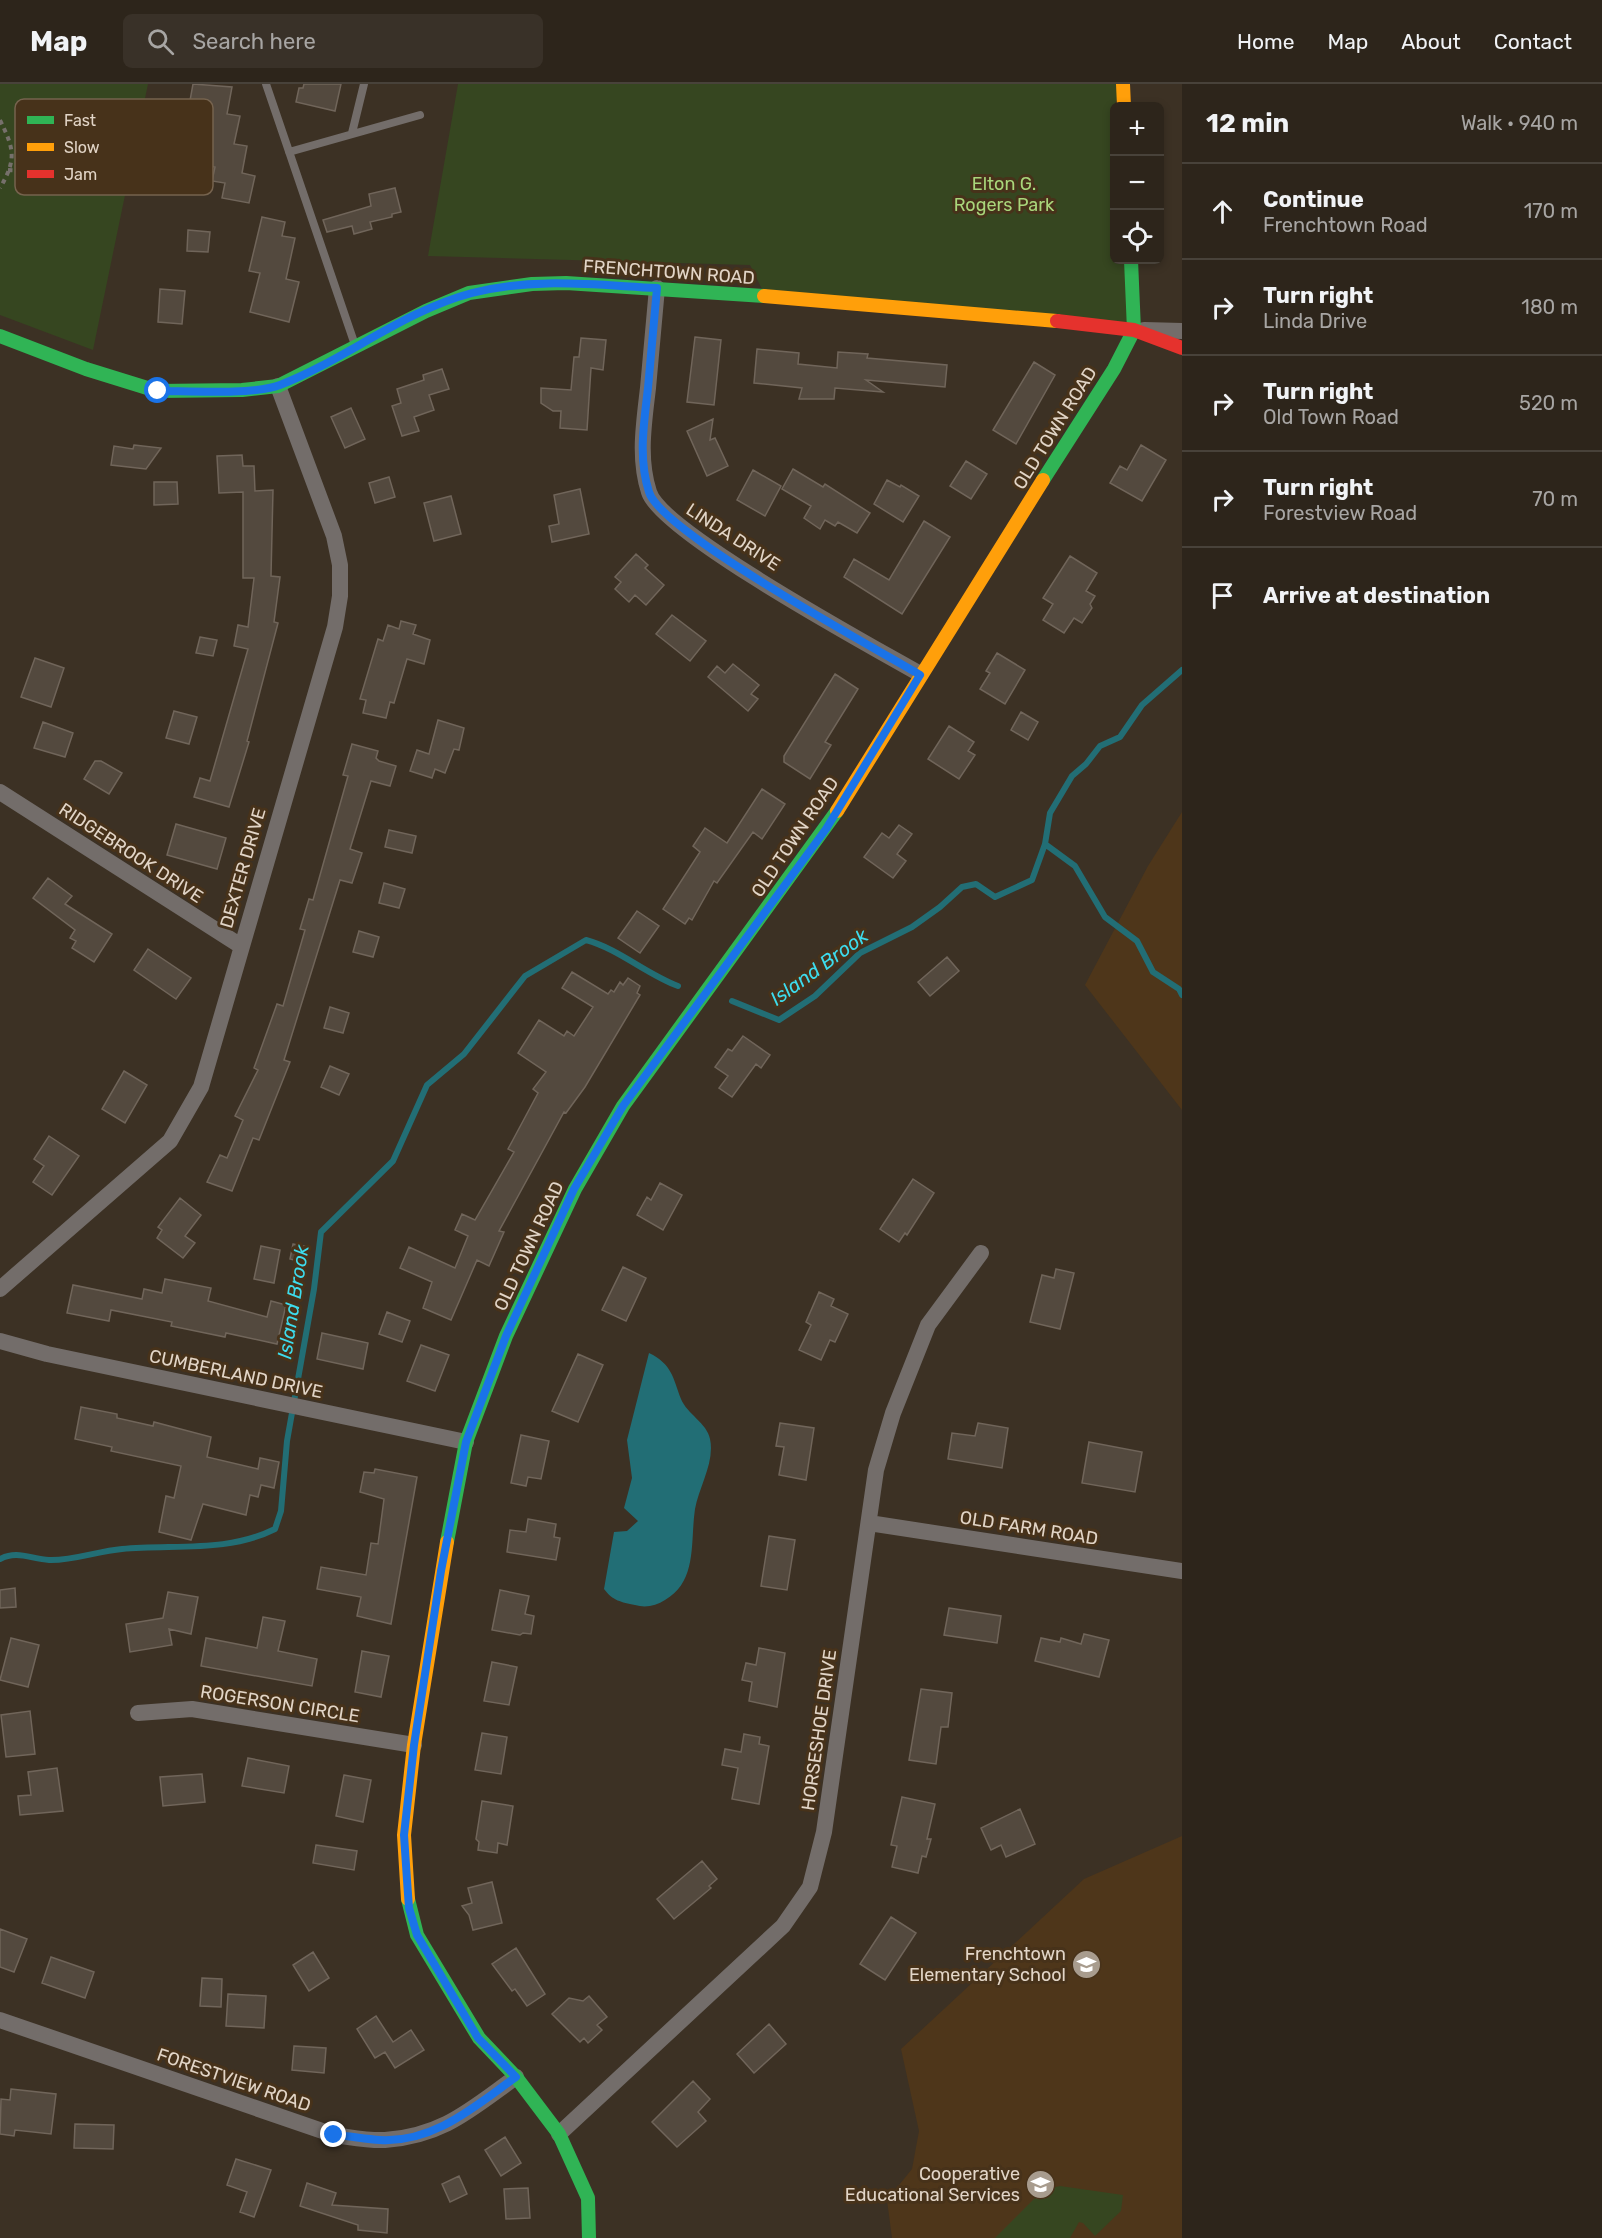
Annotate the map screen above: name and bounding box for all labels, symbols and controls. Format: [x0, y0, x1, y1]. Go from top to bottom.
search box [123, 14, 543, 68]
text: Map [30, 25, 87, 58]
icon: search [144, 25, 177, 58]
text: Search here [192, 28, 316, 55]
text: Home [1237, 29, 1294, 54]
text: Map [1327, 29, 1368, 54]
text: About [1401, 29, 1461, 54]
text: Contact [1494, 29, 1572, 54]
legend [15, 99, 213, 195]
map controls [1110, 102, 1164, 264]
button: + [1110, 102, 1164, 156]
text: 12 min [1206, 108, 1289, 139]
text: Fast [64, 111, 96, 130]
text: Walk · 940 m [1461, 111, 1578, 135]
text: Slow [64, 138, 100, 157]
button: − [1110, 156, 1164, 210]
text: Jam [64, 165, 97, 184]
park label: Elton G. Rogers Park [954, 173, 1055, 216]
text: Continue [1263, 186, 1364, 213]
icon: ahead [1206, 195, 1239, 228]
text: 170 m [1524, 199, 1578, 223]
button: locate [1110, 210, 1164, 264]
text: Frenchtown Road [1263, 213, 1428, 237]
street label: FRENCHTOWN ROAD [582, 255, 756, 289]
text: Turn right [1263, 282, 1373, 309]
icon: right [1206, 291, 1239, 324]
text: 180 m [1521, 295, 1578, 319]
text: Linda Drive [1263, 309, 1367, 333]
street label: OLD TOWN ROAD [1008, 363, 1102, 493]
route start [144, 377, 170, 403]
text: Turn right [1263, 378, 1373, 405]
icon: right [1206, 387, 1239, 420]
text: 520 m [1519, 391, 1578, 415]
text: Old Town Road [1263, 405, 1399, 429]
text: Turn right [1263, 474, 1373, 501]
icon: right [1206, 483, 1239, 516]
text: 70 m [1532, 487, 1578, 511]
street label: LINDA DRIVE [682, 498, 784, 576]
text: Forestview Road [1263, 501, 1417, 525]
icon: arrive [1206, 579, 1239, 612]
text: Arrive at destination [1263, 582, 1490, 609]
street label: OLD TOWN ROAD [747, 773, 843, 901]
street label: RIDGEBROOK DRIVE [55, 798, 207, 908]
street label: DEXTER DRIVE [215, 805, 271, 931]
water label: Island Brook [765, 923, 873, 1011]
street label: OLD TOWN ROAD [489, 1178, 569, 1314]
water label: Island Brook [272, 1242, 314, 1361]
street label: CUMBERLAND DRIVE [147, 1345, 325, 1403]
street label: OLD FARM ROAD [958, 1506, 1100, 1550]
street label: HORSESHOE DRIVE [797, 1648, 841, 1812]
street label: ROGERSON CIRCLE [199, 1681, 361, 1727]
place label: Frenchtown Elementary School [909, 1943, 1066, 1986]
school or university icon: Frenchtown Elementary School [1071, 1948, 1103, 1980]
street label: FORESTVIEW ROAD [154, 2043, 314, 2117]
route end [320, 2121, 346, 2147]
place label: Cooperative Educational Services [845, 2163, 1020, 2206]
school or university icon: Cooperative Educational Services [1025, 2168, 1057, 2200]

